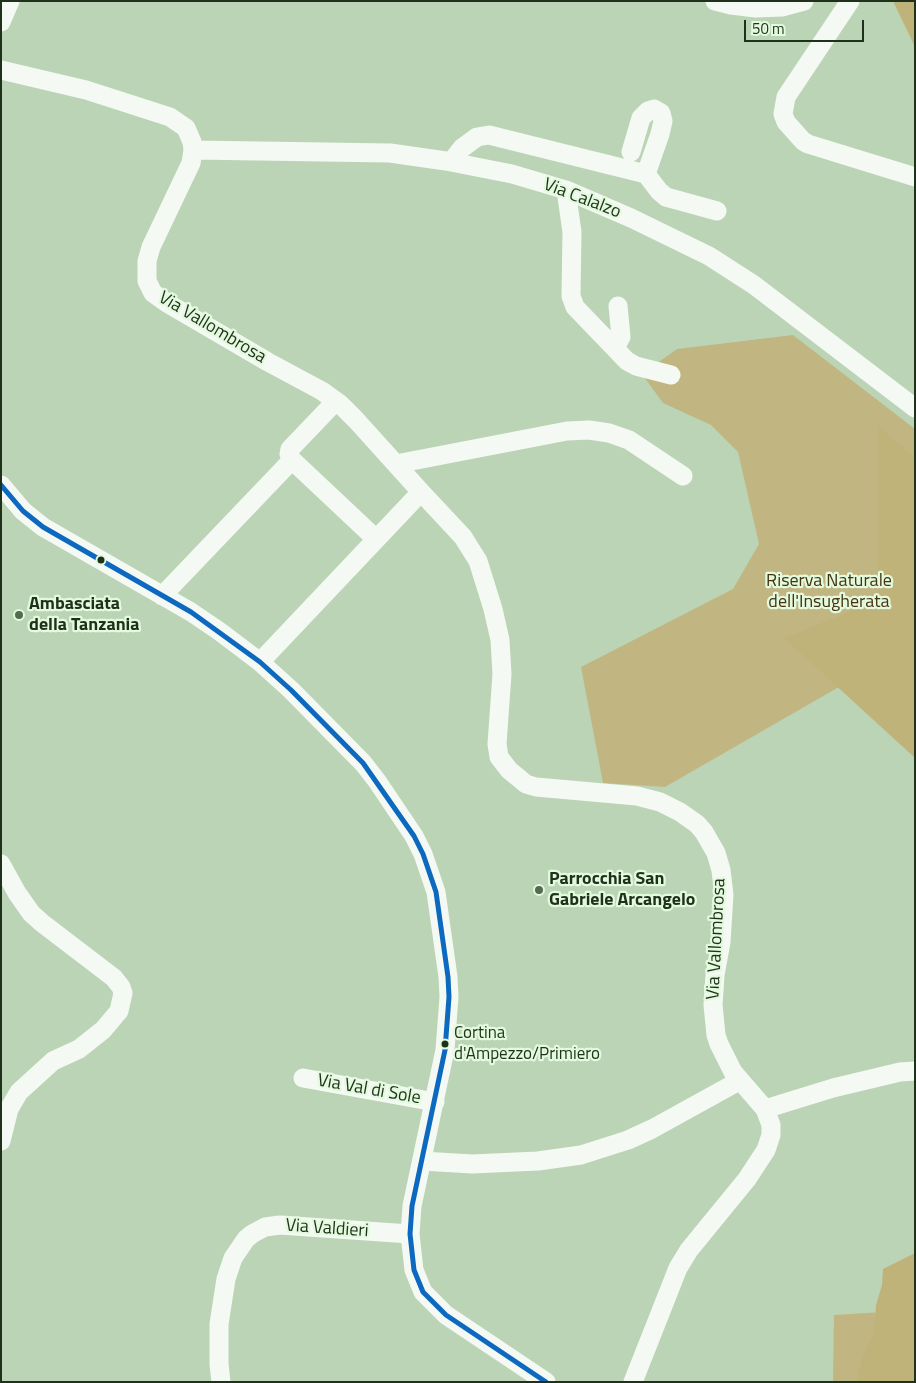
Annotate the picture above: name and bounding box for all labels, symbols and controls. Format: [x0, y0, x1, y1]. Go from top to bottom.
scale bar [746, 10, 866, 42]
text: 50 m [752, 17, 785, 40]
street label: Via Calalzo [540, 174, 624, 224]
street label: Via Vallombrosa [154, 287, 270, 369]
unlabelled marker [96, 555, 106, 565]
park label: Riserva Naturale dell'Insugherata [766, 571, 892, 614]
place label: Ambasciata della Tanzania [29, 594, 139, 636]
marker: Ambasciata della Tanzania [13, 609, 25, 621]
place label: Parrocchia San Gabriele Arcangelo [549, 869, 695, 912]
street label: Via Vallombrosa [703, 878, 731, 1000]
marker: Parrocchia San Gabriele Arcangelo [533, 884, 545, 896]
place label: Cortina d'Ampezzo/Primiero [454, 1024, 600, 1064]
marker: Cortina d'Ampezzo/Primiero [440, 1039, 450, 1049]
street label: Via Val di Sole [316, 1070, 422, 1110]
street label: Via Valdieri [285, 1215, 369, 1243]

